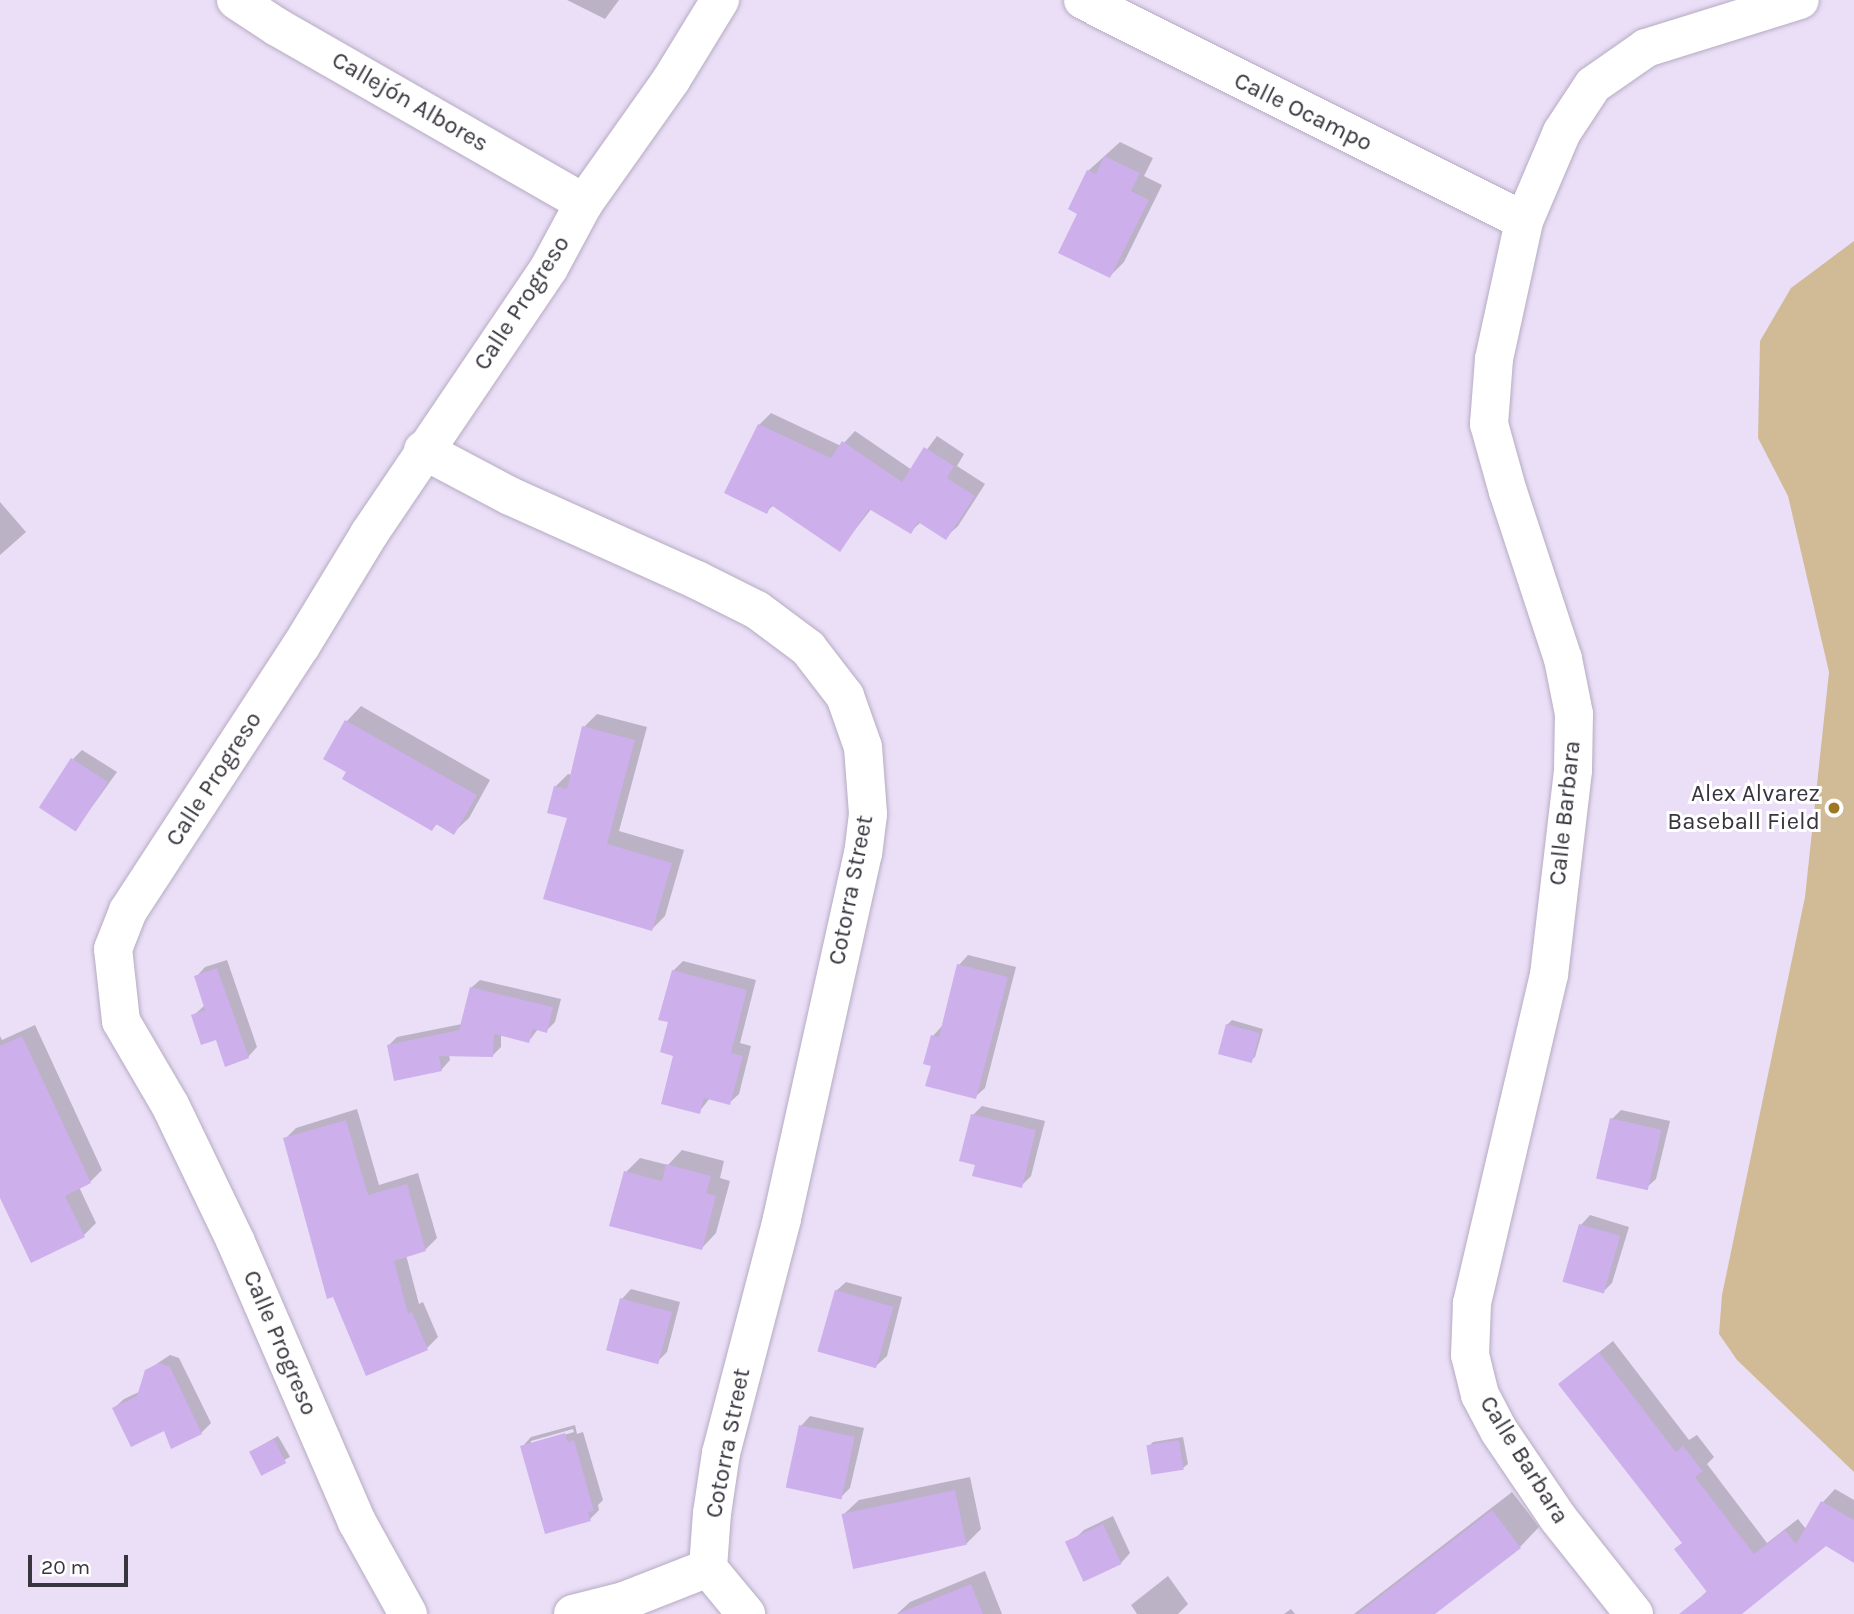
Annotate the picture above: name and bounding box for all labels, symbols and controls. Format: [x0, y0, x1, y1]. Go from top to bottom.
street label: Callejón Albores [327, 46, 493, 158]
street label: Calle Ocampo [1229, 66, 1377, 158]
street label: Calle Progreso [468, 230, 576, 376]
street label: Calle Progreso [160, 706, 268, 852]
street label: Calle Barbara [1543, 739, 1587, 887]
place label: Alex Alvarez Baseball Field [1667, 780, 1820, 836]
marker: Alex Alvarez Baseball Field [1826, 800, 1842, 816]
street label: Cotorra Street [822, 813, 880, 967]
street label: Calle Progreso [237, 1266, 323, 1420]
street label: Cotorra Street [699, 1366, 757, 1520]
street label: Calle Barbara [1473, 1391, 1575, 1529]
scale bar [32, 1540, 131, 1584]
text: 20 m [41, 1555, 90, 1579]

